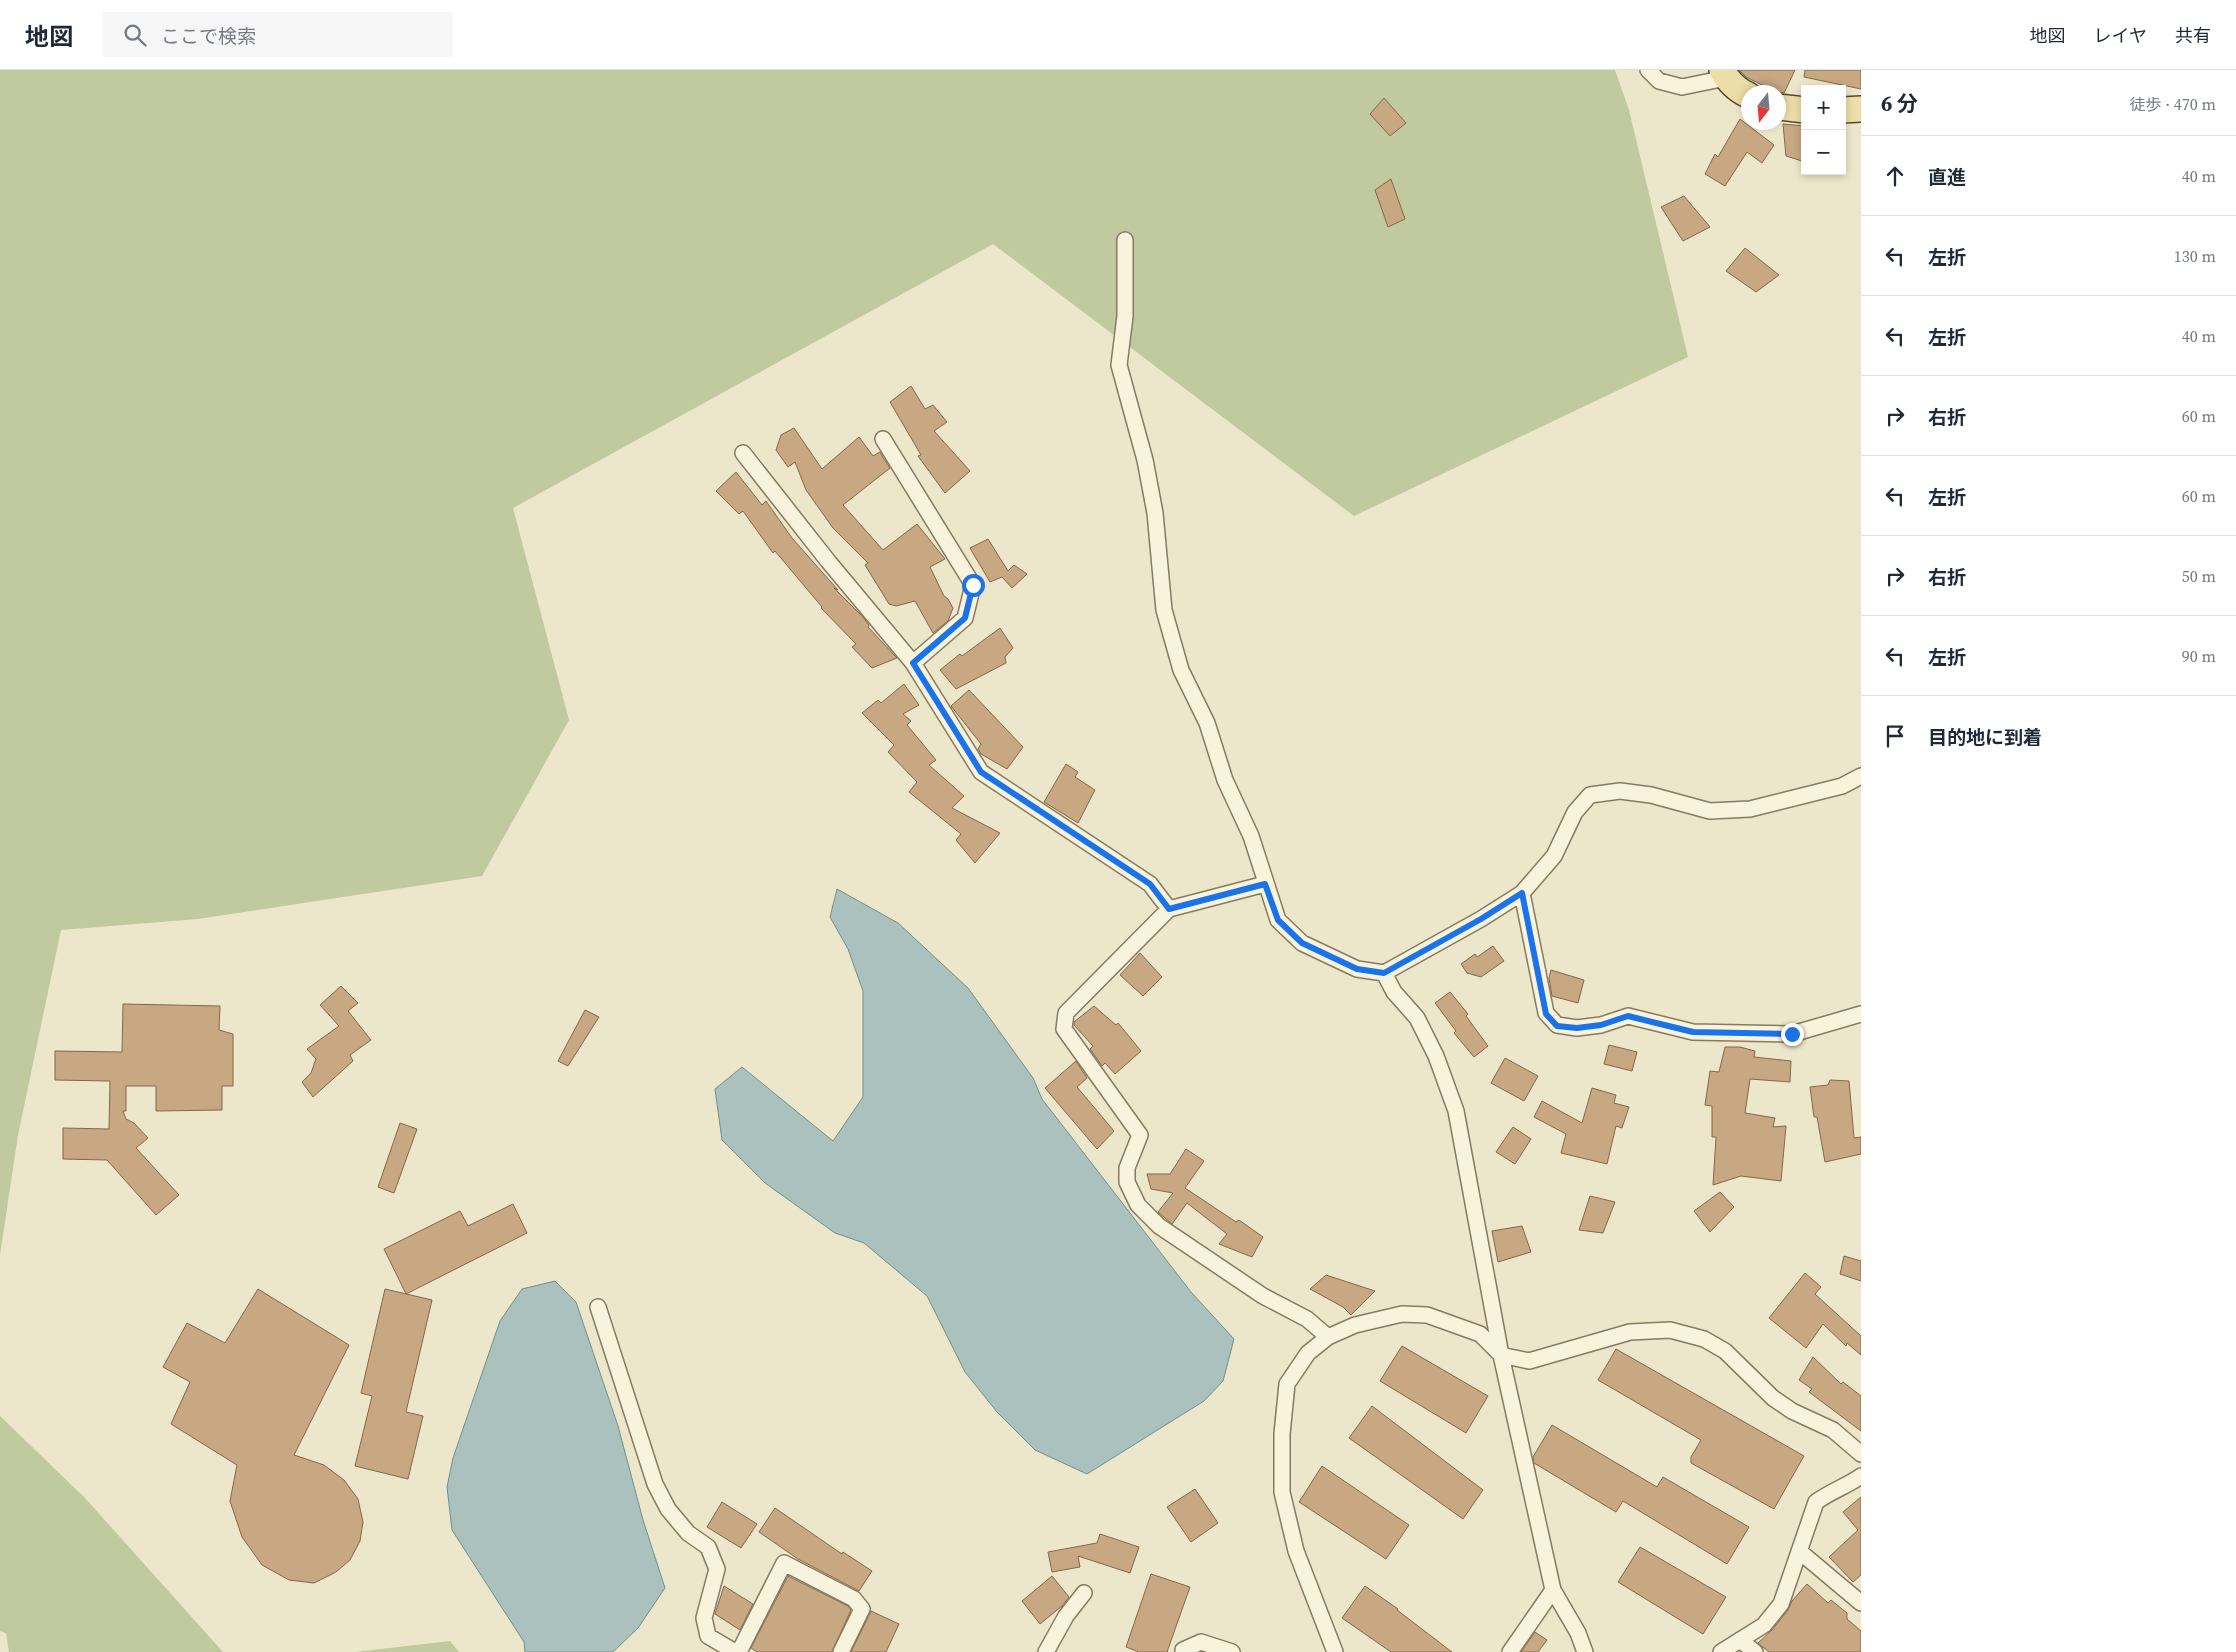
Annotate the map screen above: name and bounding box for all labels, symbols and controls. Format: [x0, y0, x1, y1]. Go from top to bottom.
search box [103, 12, 453, 57]
text: 地図 [25, 20, 73, 53]
icon: search [121, 21, 149, 49]
text: ここで検索 [161, 23, 256, 49]
text: 地図 [2030, 23, 2066, 48]
text: レイヤ [2094, 23, 2147, 48]
text: 共有 [2175, 23, 2211, 48]
north arrow [1741, 85, 1786, 130]
map controls [1801, 85, 1846, 175]
button: + [1801, 85, 1846, 130]
text: 6 分 [1881, 89, 1918, 118]
text: 徒歩 · 470 m [2130, 93, 2216, 115]
button: − [1801, 130, 1846, 175]
icon: ahead [1881, 162, 1909, 190]
text: 直進 [1928, 164, 1966, 190]
text: 40 m [2182, 165, 2216, 187]
icon: left [1881, 242, 1909, 270]
text: 左折 [1928, 244, 1966, 270]
text: 130 m [2174, 245, 2216, 267]
icon: left [1881, 322, 1909, 350]
text: 左折 [1928, 324, 1966, 350]
text: 40 m [2182, 325, 2216, 347]
icon: right [1881, 402, 1909, 430]
text: 右折 [1928, 404, 1966, 430]
text: 60 m [2182, 405, 2216, 427]
icon: left [1881, 482, 1909, 510]
text: 左折 [1928, 484, 1966, 510]
text: 60 m [2182, 485, 2216, 507]
icon: right [1881, 562, 1909, 590]
text: 右折 [1928, 564, 1966, 590]
text: 50 m [2182, 565, 2216, 587]
route start [962, 574, 985, 597]
icon: left [1881, 642, 1909, 670]
text: 左折 [1928, 644, 1966, 670]
text: 90 m [2182, 645, 2216, 667]
icon: arrive [1881, 722, 1909, 750]
text: 目的地に到着 [1928, 724, 2042, 750]
route end [1781, 1023, 1804, 1046]

